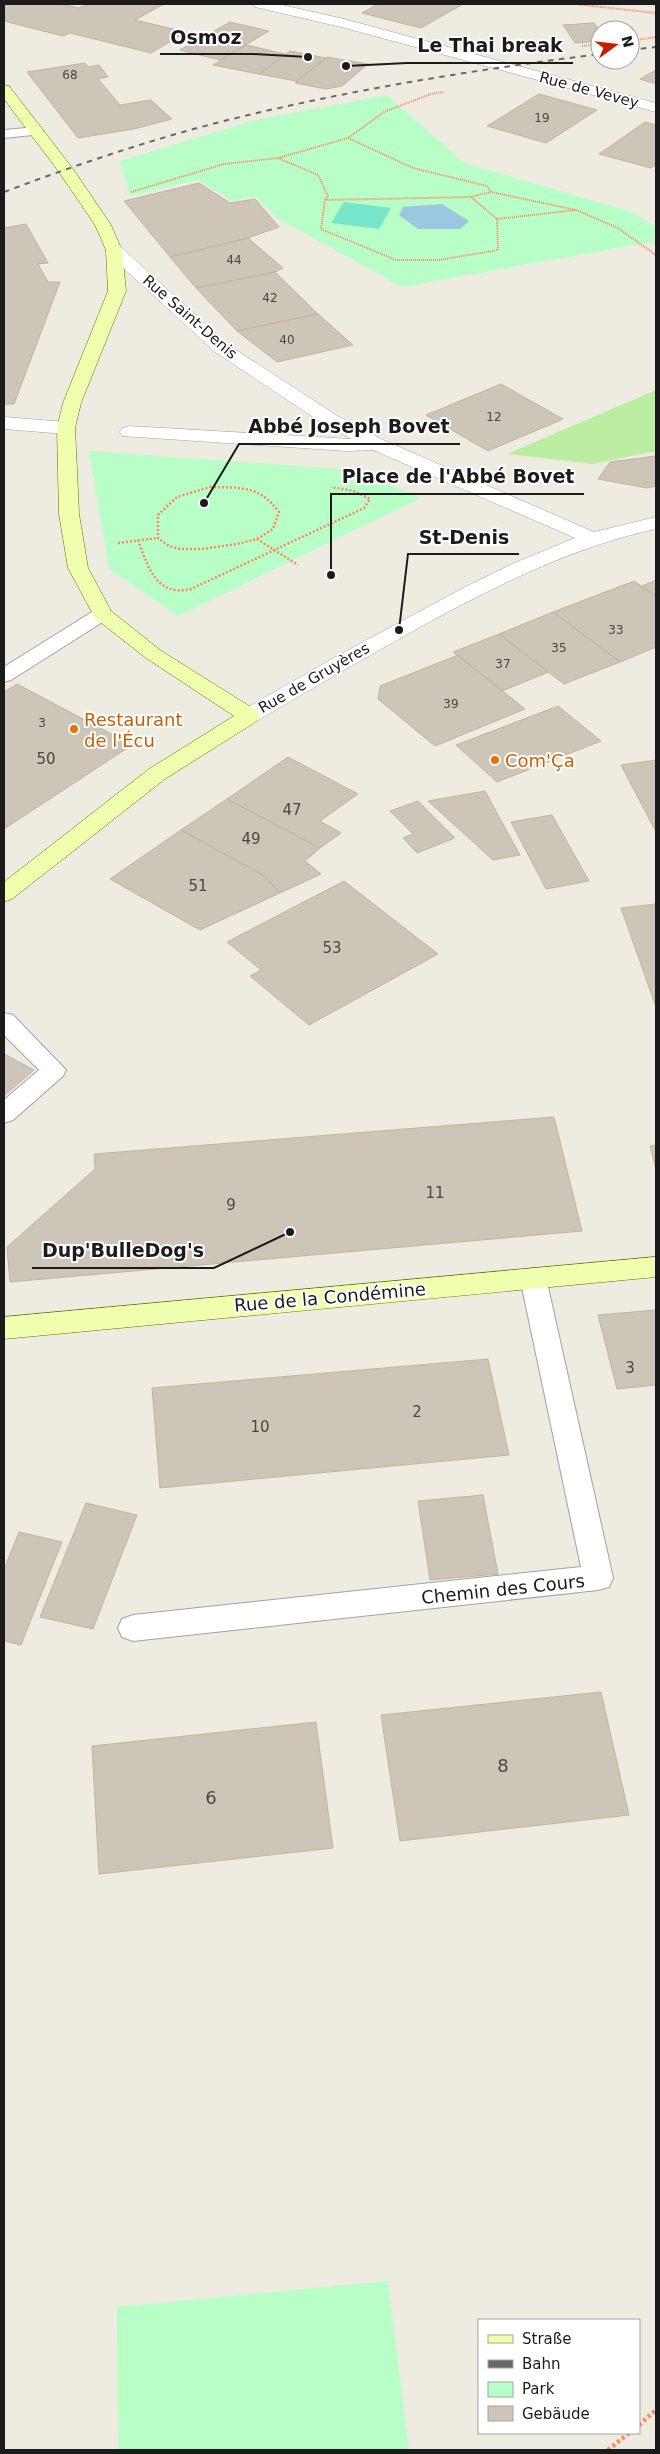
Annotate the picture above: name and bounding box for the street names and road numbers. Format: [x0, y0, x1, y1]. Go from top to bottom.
street label: Rue de Vevey [537, 68, 641, 112]
street label: Rue Saint-Denis [139, 271, 241, 363]
street label: Rue de Gruyères [255, 639, 373, 717]
street label: Rue de la Condémine [233, 1278, 427, 1316]
street label: Chemin des Cours [420, 1570, 586, 1608]

